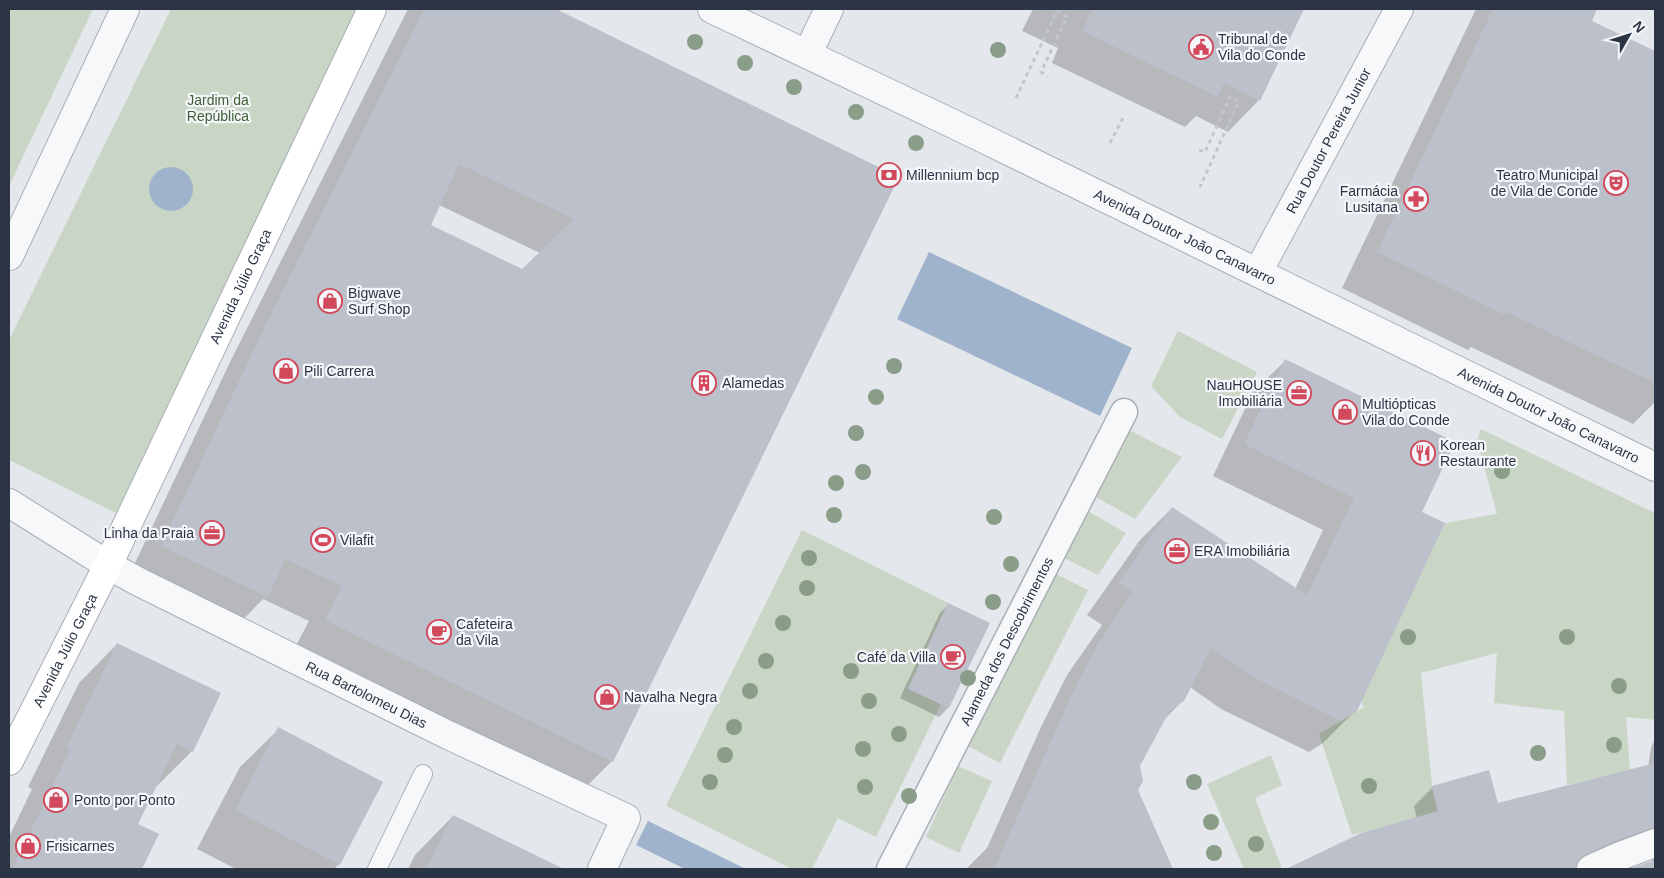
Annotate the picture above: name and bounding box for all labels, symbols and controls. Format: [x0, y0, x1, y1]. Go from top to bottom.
north arrow [1604, 10, 1654, 60]
text: N [1630, 18, 1649, 36]
place label: Tribunal de Vila do Conde [1218, 31, 1306, 63]
public building icon: Tribunal de Vila do Conde [1188, 34, 1214, 60]
street label: Rua Doutor Pereira Junior [1283, 65, 1374, 216]
park label: Jardim da República [187, 92, 249, 124]
bank icon: Millennium bcp [876, 162, 902, 188]
place label: Millennium bcp [906, 167, 1000, 183]
place label: Teatro Municipal de Vila de Conde [1491, 167, 1598, 199]
theatre icon: Teatro Municipal de Vila de Conde [1603, 170, 1629, 196]
place label: Farmácia Lusitana [1340, 183, 1398, 215]
street label: Avenida Doutor João Canavarro [1092, 186, 1278, 288]
pharmacy icon: Farmácia Lusitana [1403, 186, 1429, 212]
street label: Avenida Júlio Graça [206, 226, 274, 346]
place label: Bigwave Surf Shop [348, 285, 410, 317]
shop icon: Bigwave Surf Shop [317, 288, 343, 314]
shop icon: Pili Carrera [273, 358, 299, 384]
place label: Pili Carrera [304, 363, 374, 379]
street label: Avenida Doutor João Canavarro [1455, 364, 1642, 466]
building icon: Alamedas [691, 370, 717, 396]
place label: Alamedas [722, 375, 784, 391]
place label: NauHOUSE Imobiliária [1207, 377, 1282, 409]
office icon: NauHOUSE Imobiliária [1286, 380, 1312, 406]
place label: Multiópticas Vila do Conde [1362, 396, 1450, 428]
shop icon: Multiópticas Vila do Conde [1332, 399, 1358, 425]
place label: Korean Restaurante [1440, 437, 1516, 469]
restaurant icon: Korean Restaurante [1410, 440, 1436, 466]
office icon: Linha da Praia [199, 520, 225, 546]
place label: Linha da Praia [104, 525, 194, 541]
sports icon: Vilafit [310, 527, 336, 553]
place label: Vilafit [340, 532, 374, 548]
office icon: ERA Imobiliária [1164, 538, 1190, 564]
place label: ERA Imobiliária [1194, 543, 1290, 559]
street label: Alameda dos Descobrimentos [957, 554, 1056, 728]
street label: Avenida Júlio Graça [30, 591, 100, 710]
place label: Cafeteira da Vila [456, 616, 513, 648]
cafe icon: Cafeteira da Vila [426, 619, 452, 645]
cafe icon: Café da Villa [940, 644, 966, 670]
place label: Café da Villa [857, 649, 936, 665]
street label: Rua Bartolomeu Dias [303, 658, 430, 731]
shop icon: Navalha Negra [594, 684, 620, 710]
place label: Navalha Negra [624, 689, 718, 705]
shop icon: Ponto por Ponto [43, 787, 69, 813]
place label: Ponto por Ponto [74, 792, 175, 808]
shop icon: Frisicarnes [15, 833, 41, 859]
place label: Frisicarnes [46, 838, 114, 854]

